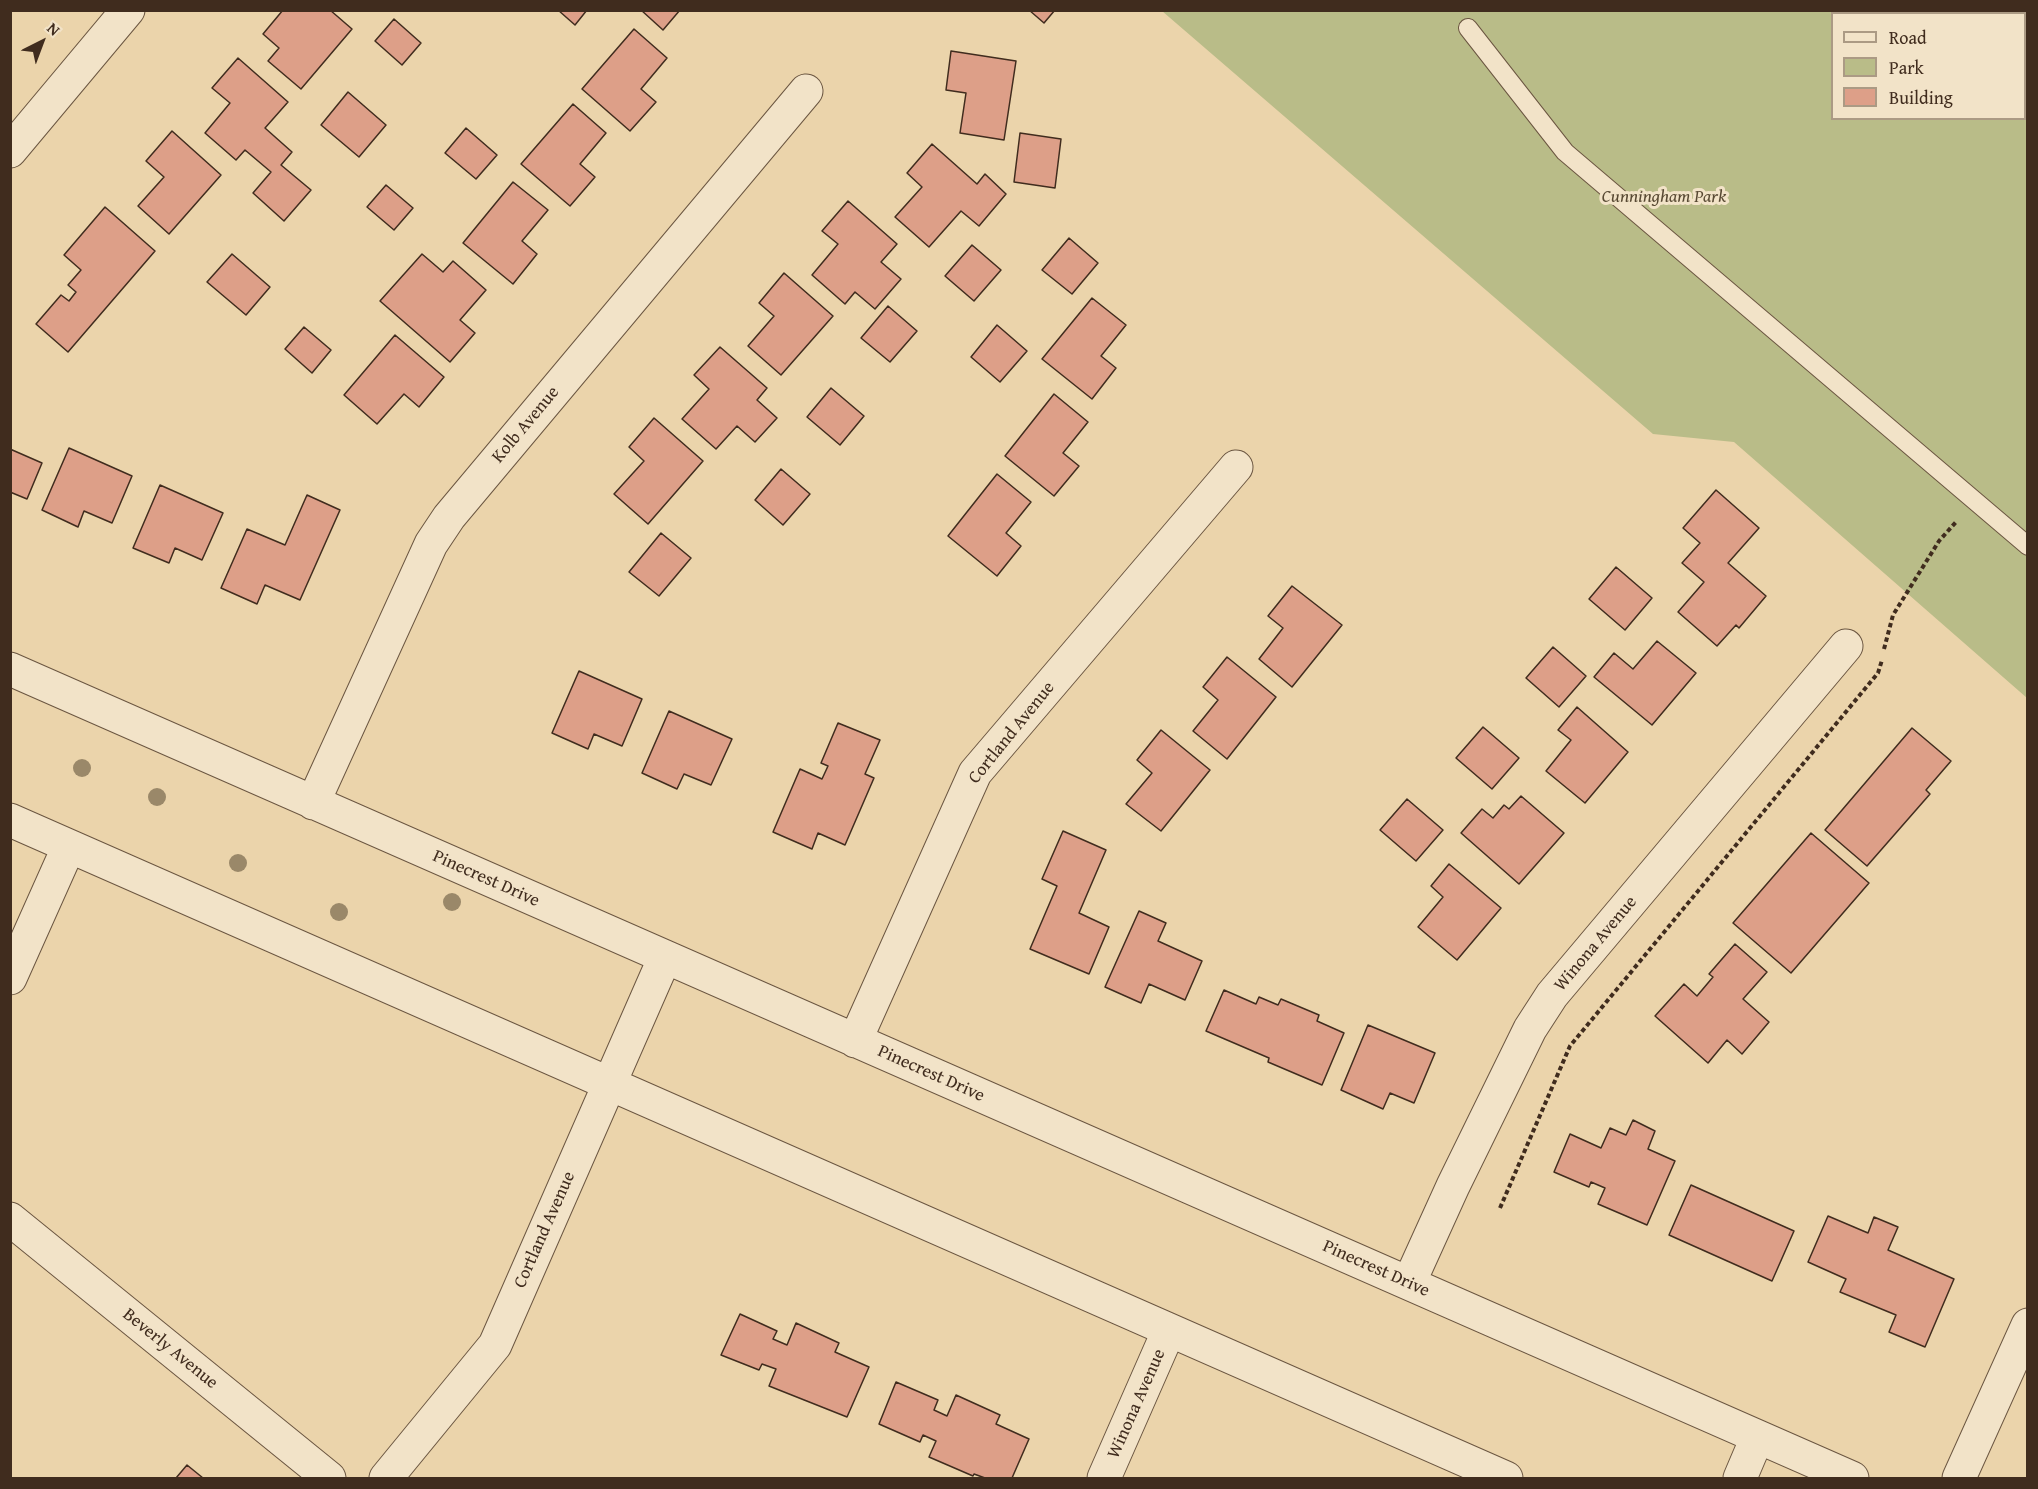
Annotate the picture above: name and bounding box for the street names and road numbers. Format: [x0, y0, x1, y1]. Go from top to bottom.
street label: Kolb Avenue [488, 382, 564, 468]
street label: Cortland Avenue [964, 678, 1060, 788]
street label: Pinecrest Drive [429, 846, 543, 912]
street label: Winona Avenue [1550, 892, 1642, 996]
street label: Pinecrest Drive [874, 1041, 988, 1107]
street label: Cortland Avenue [510, 1168, 580, 1292]
street label: Pinecrest Drive [1319, 1236, 1433, 1302]
street label: Beverly Avenue [118, 1304, 222, 1394]
street label: Winona Avenue [1103, 1346, 1171, 1462]

